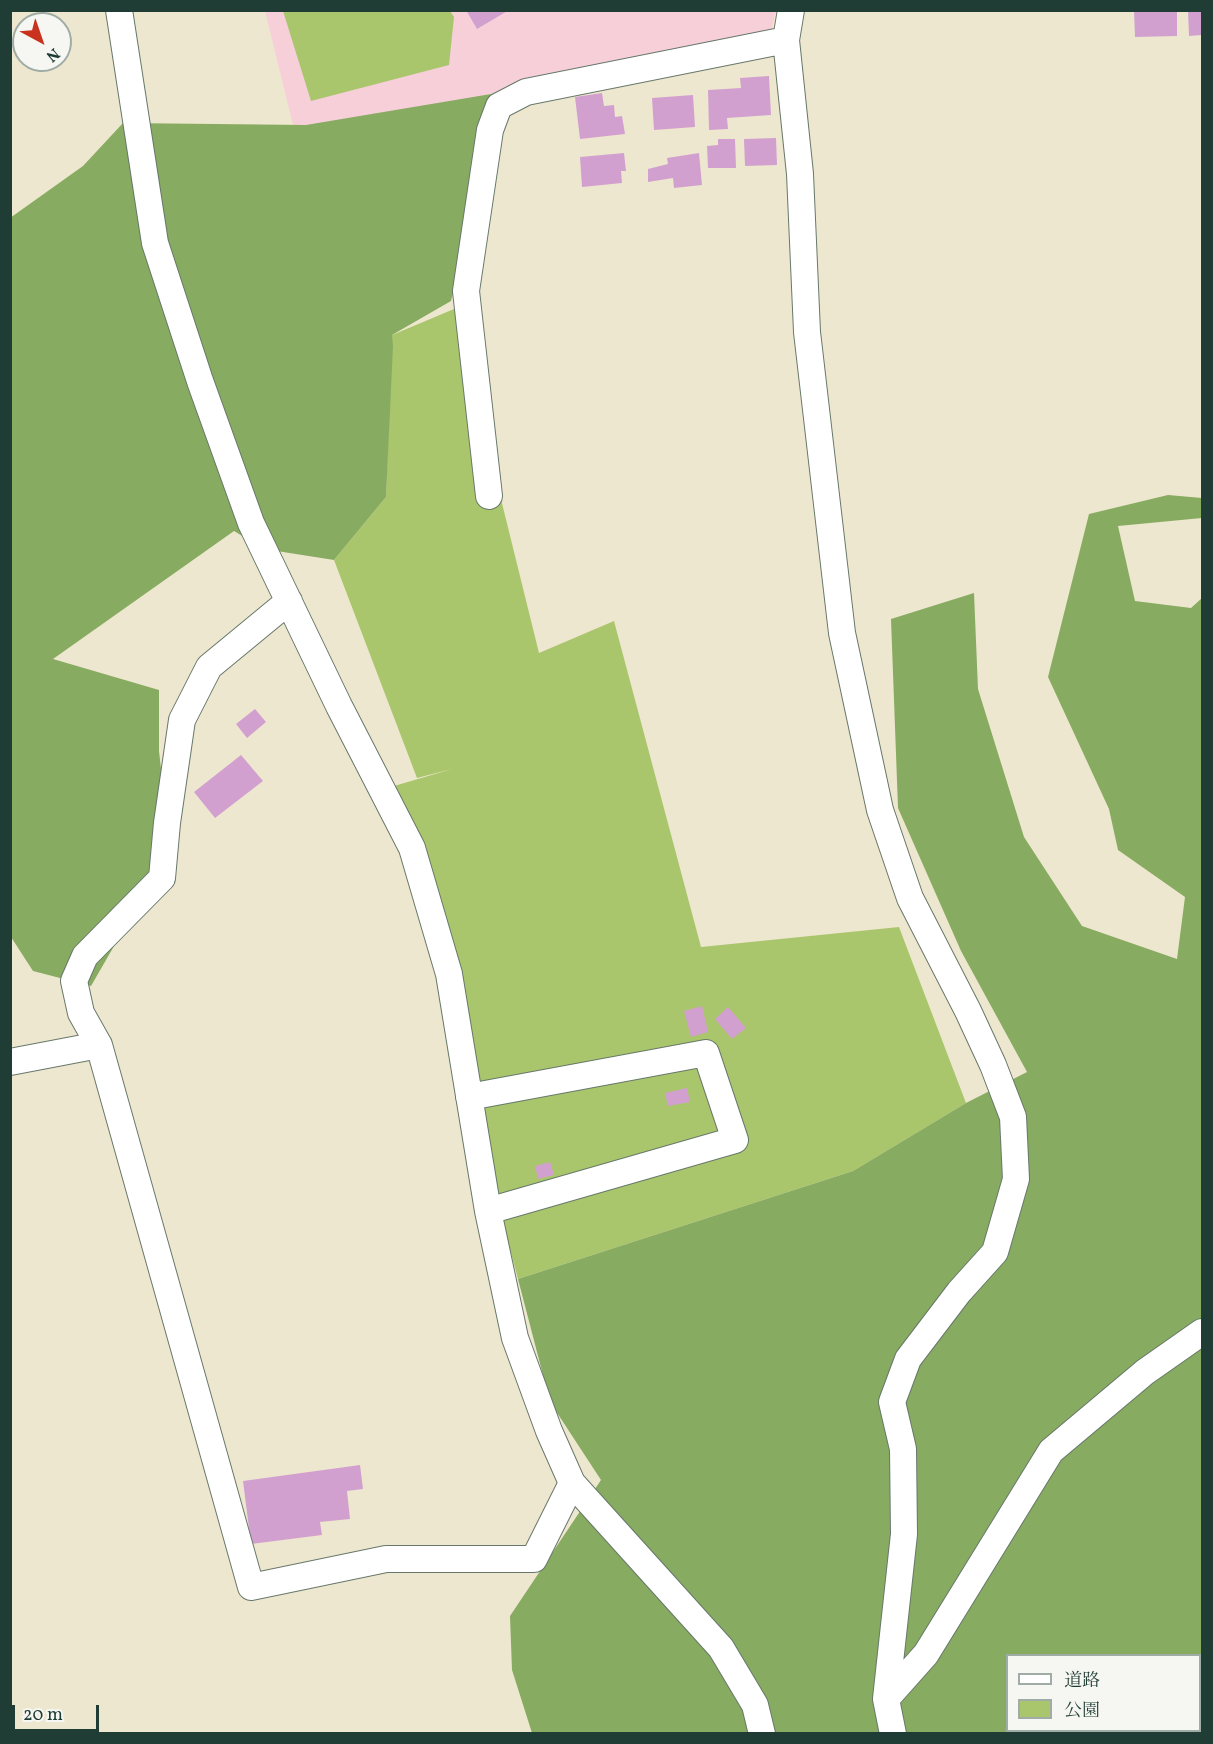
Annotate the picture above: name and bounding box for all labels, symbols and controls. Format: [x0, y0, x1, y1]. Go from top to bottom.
north arrow [12, 12, 72, 72]
text: N [41, 42, 64, 66]
legend [1006, 1654, 1201, 1732]
text: 道路 [1064, 1669, 1100, 1694]
scale bar [15, 1693, 102, 1731]
text: 公園 [1064, 1699, 1100, 1724]
text: 20 m [23, 1703, 63, 1728]

